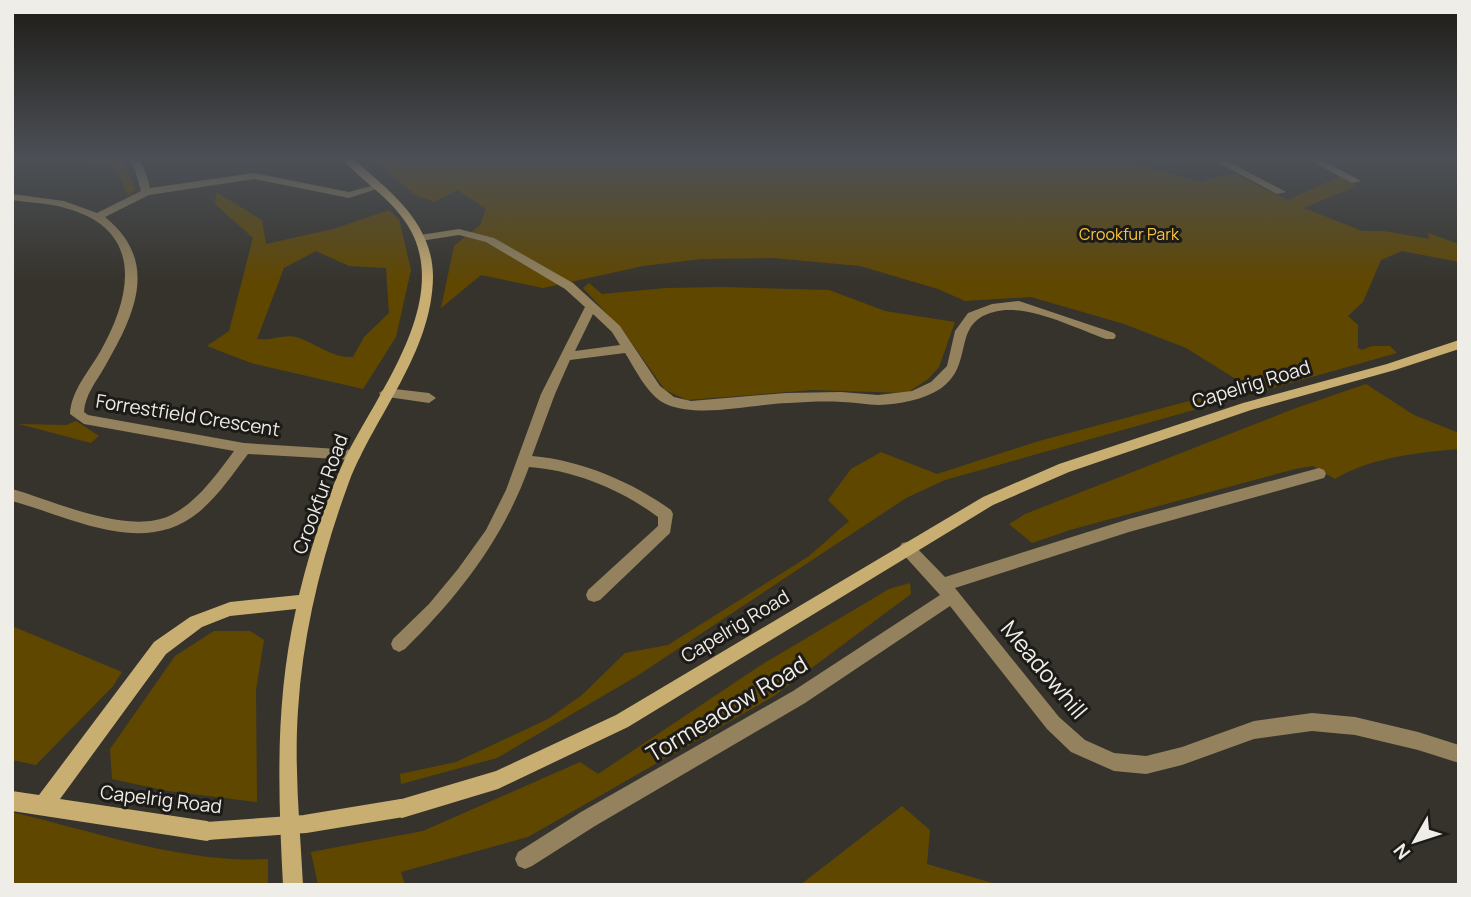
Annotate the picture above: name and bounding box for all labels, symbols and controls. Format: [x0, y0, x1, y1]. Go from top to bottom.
park label: Crookfur Park [1079, 223, 1180, 245]
street label: Capelrig Road [1189, 354, 1313, 414]
street label: Forrestfield Crescent [94, 388, 282, 442]
street label: Crookfur Road [286, 430, 354, 558]
street label: Capelrig Road [676, 583, 794, 669]
street label: Meadowhill [994, 613, 1095, 725]
street label: Tormeadow Road [640, 647, 813, 769]
street label: Capelrig Road [99, 779, 223, 819]
north arrow [1380, 806, 1450, 876]
text: N [1387, 838, 1416, 865]

